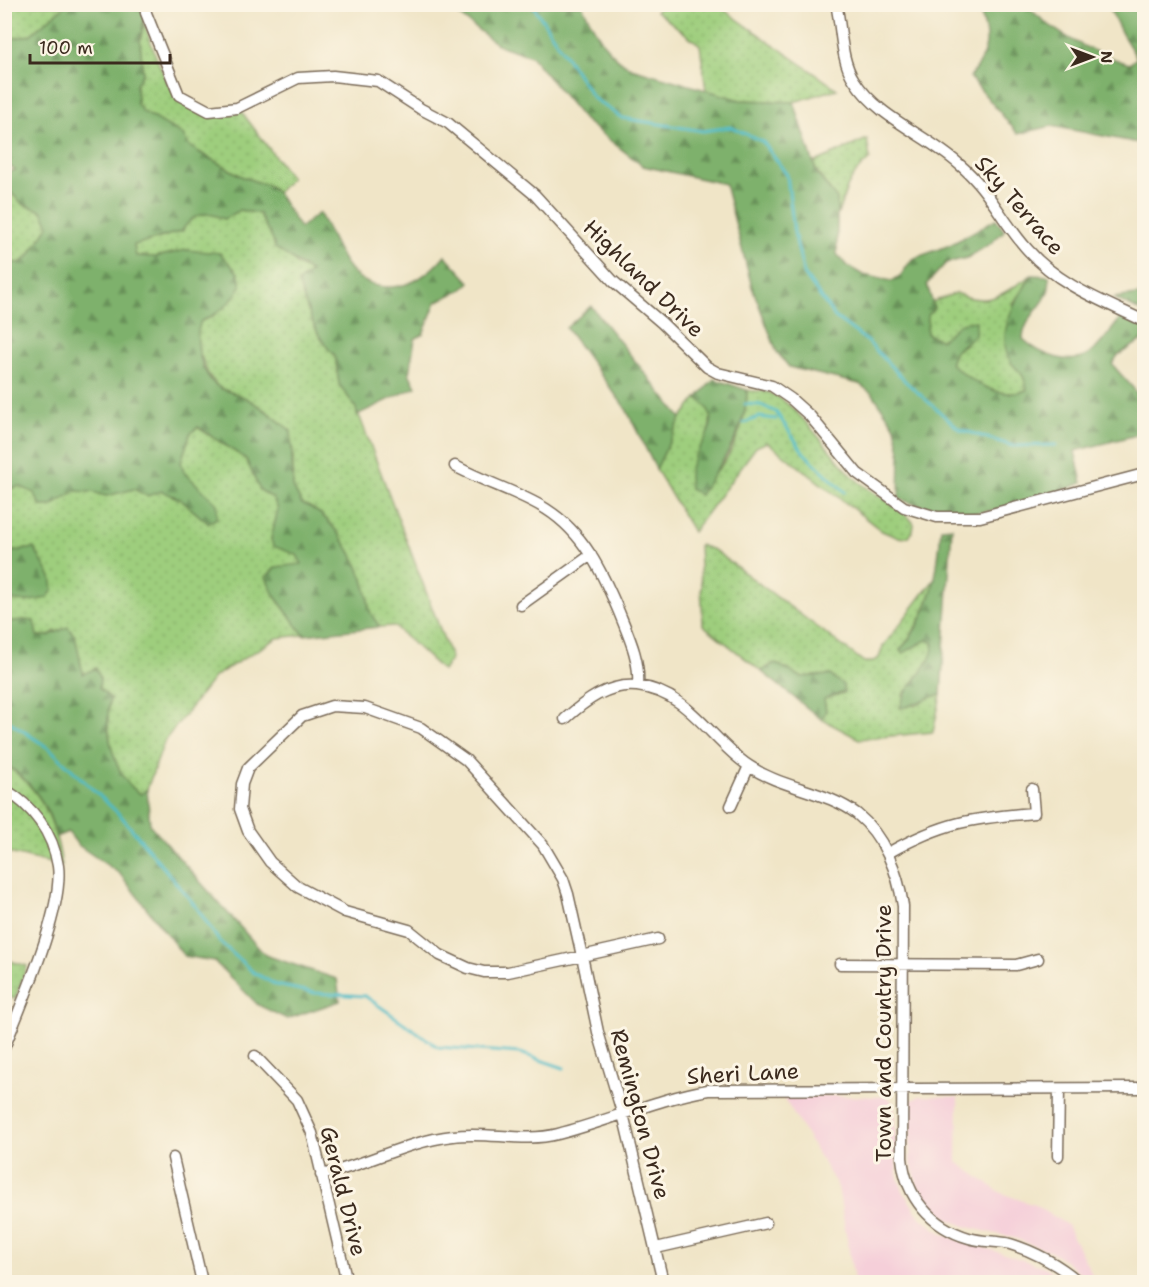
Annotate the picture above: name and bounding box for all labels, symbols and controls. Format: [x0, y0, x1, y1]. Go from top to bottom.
scale bar [30, 27, 170, 65]
north arrow [1062, 27, 1122, 87]
text: 100 m [39, 36, 93, 60]
text: N [1096, 51, 1117, 63]
street label: Sky Terrace [968, 149, 1071, 261]
street label: Highland Drive [577, 213, 710, 344]
street label: Town and Country Drive [869, 904, 898, 1162]
street label: Remington Drive [604, 1026, 677, 1203]
street label: Sheri Lane [686, 1056, 800, 1091]
street label: Gerald Drive [313, 1123, 374, 1259]

